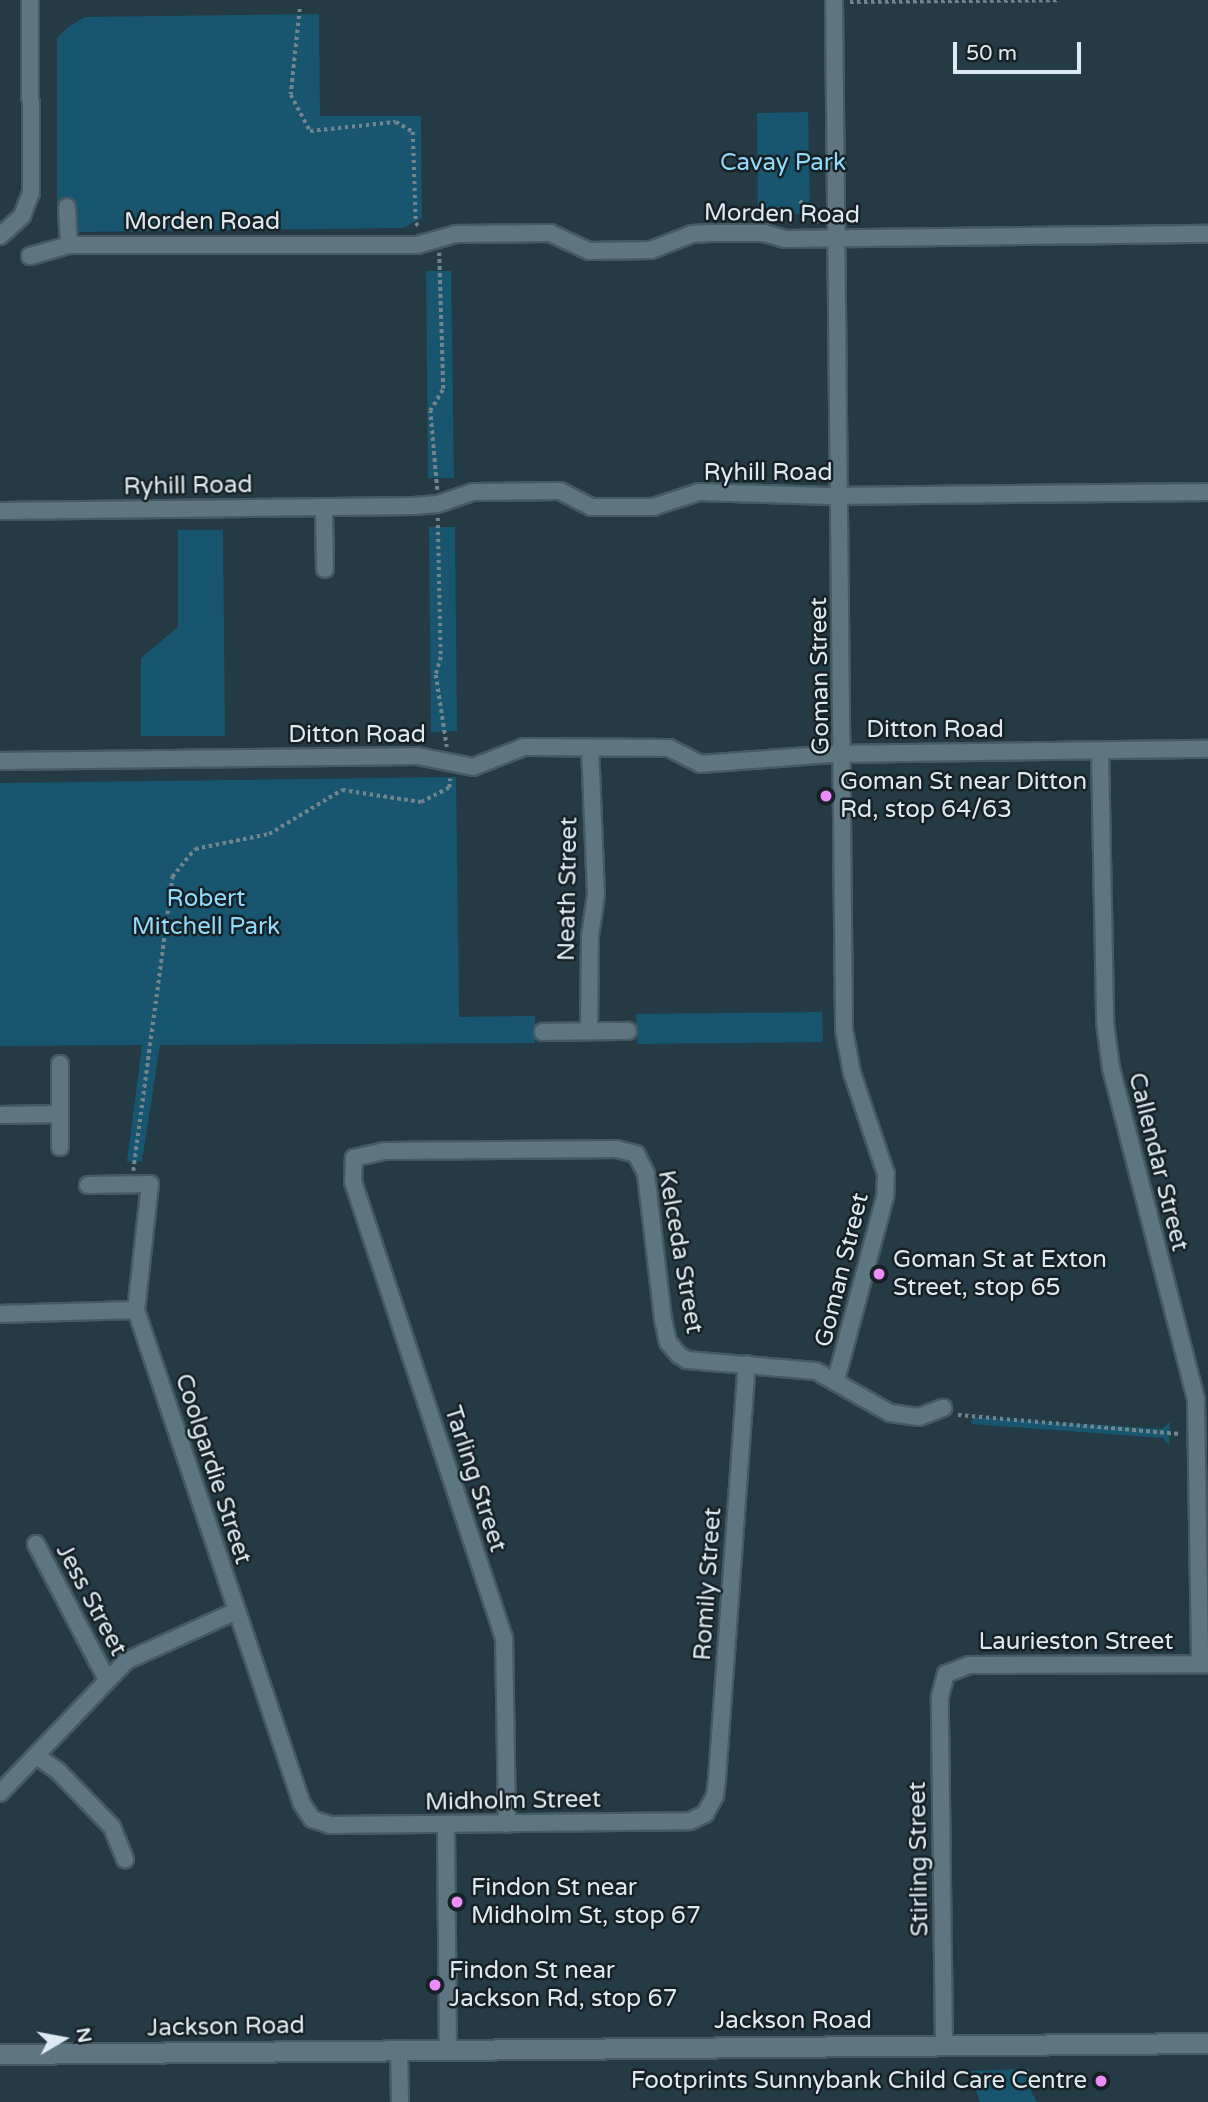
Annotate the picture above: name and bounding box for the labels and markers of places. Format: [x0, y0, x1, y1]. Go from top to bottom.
place label: Goman St near Ditton Rd, stop 64/63 [840, 768, 1087, 824]
marker: Goman St near Ditton Rd, stop 64/63 [818, 788, 834, 804]
place label: Goman St at Exton Street, stop 65 [893, 1246, 1107, 1302]
marker: Goman St at Exton Street, stop 65 [871, 1266, 887, 1282]
place label: Findon St near Midholm St, stop 67 [471, 1874, 701, 1930]
marker: Findon St near Midholm St, stop 67 [449, 1894, 465, 1910]
place label: Findon St near Jackson Rd, stop 67 [449, 1957, 678, 2013]
marker: Findon St near Jackson Rd, stop 67 [427, 1977, 443, 1993]
place label: Footprints Sunnybank Child Care Centre [631, 2067, 1087, 2095]
marker: Footprints Sunnybank Child Care Centre [1093, 2073, 1109, 2089]

